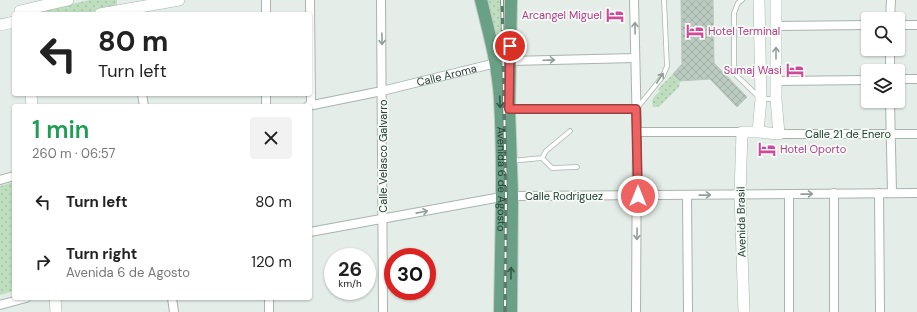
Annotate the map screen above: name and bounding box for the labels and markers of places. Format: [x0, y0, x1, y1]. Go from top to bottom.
hotel icon: Arcangel Miguel [605, 5, 625, 25]
place label: Arcangel Miguel [522, 8, 602, 22]
hotel icon: Hotel Terminal [685, 21, 705, 41]
place label: Hotel Terminal [708, 24, 780, 38]
pin [493, 29, 527, 63]
hotel icon: Sumaj Wasi [785, 60, 805, 80]
place label: Sumaj Wasi [724, 63, 782, 77]
hotel icon: Hotel Oporto [757, 139, 777, 159]
place label: Hotel Oporto [780, 142, 846, 156]

